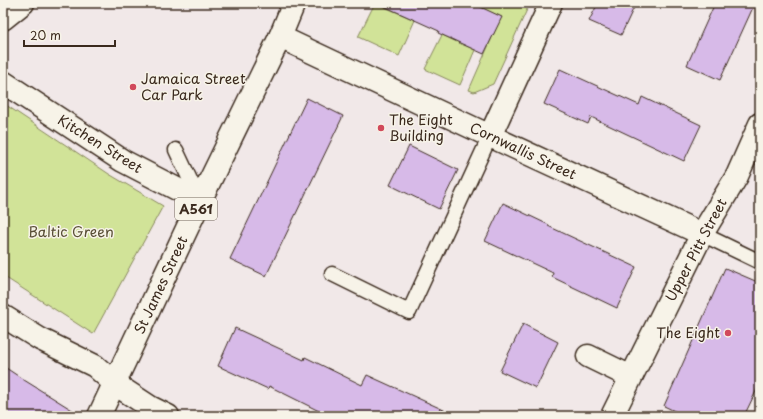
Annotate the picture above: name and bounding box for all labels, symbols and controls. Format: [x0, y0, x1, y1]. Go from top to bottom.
scale bar [24, 22, 115, 48]
text: 20 m [30, 26, 61, 44]
place label: Jamaica Street Car Park [141, 68, 246, 105]
marker: Jamaica Street Car Park [128, 82, 138, 92]
street label: Kitchen Street [54, 109, 147, 178]
place label: The Eight Building [389, 109, 453, 146]
street label: Cornwallis Street [466, 117, 580, 185]
marker: The Eight Building [376, 123, 386, 133]
street label: Upper Pitt Street [660, 194, 732, 305]
road number: A561 [175, 198, 217, 220]
park label: Baltic Green [28, 221, 114, 242]
street label: St James Street [129, 232, 193, 337]
place label: The Eight [656, 322, 720, 343]
marker: The Eight [723, 328, 733, 338]

